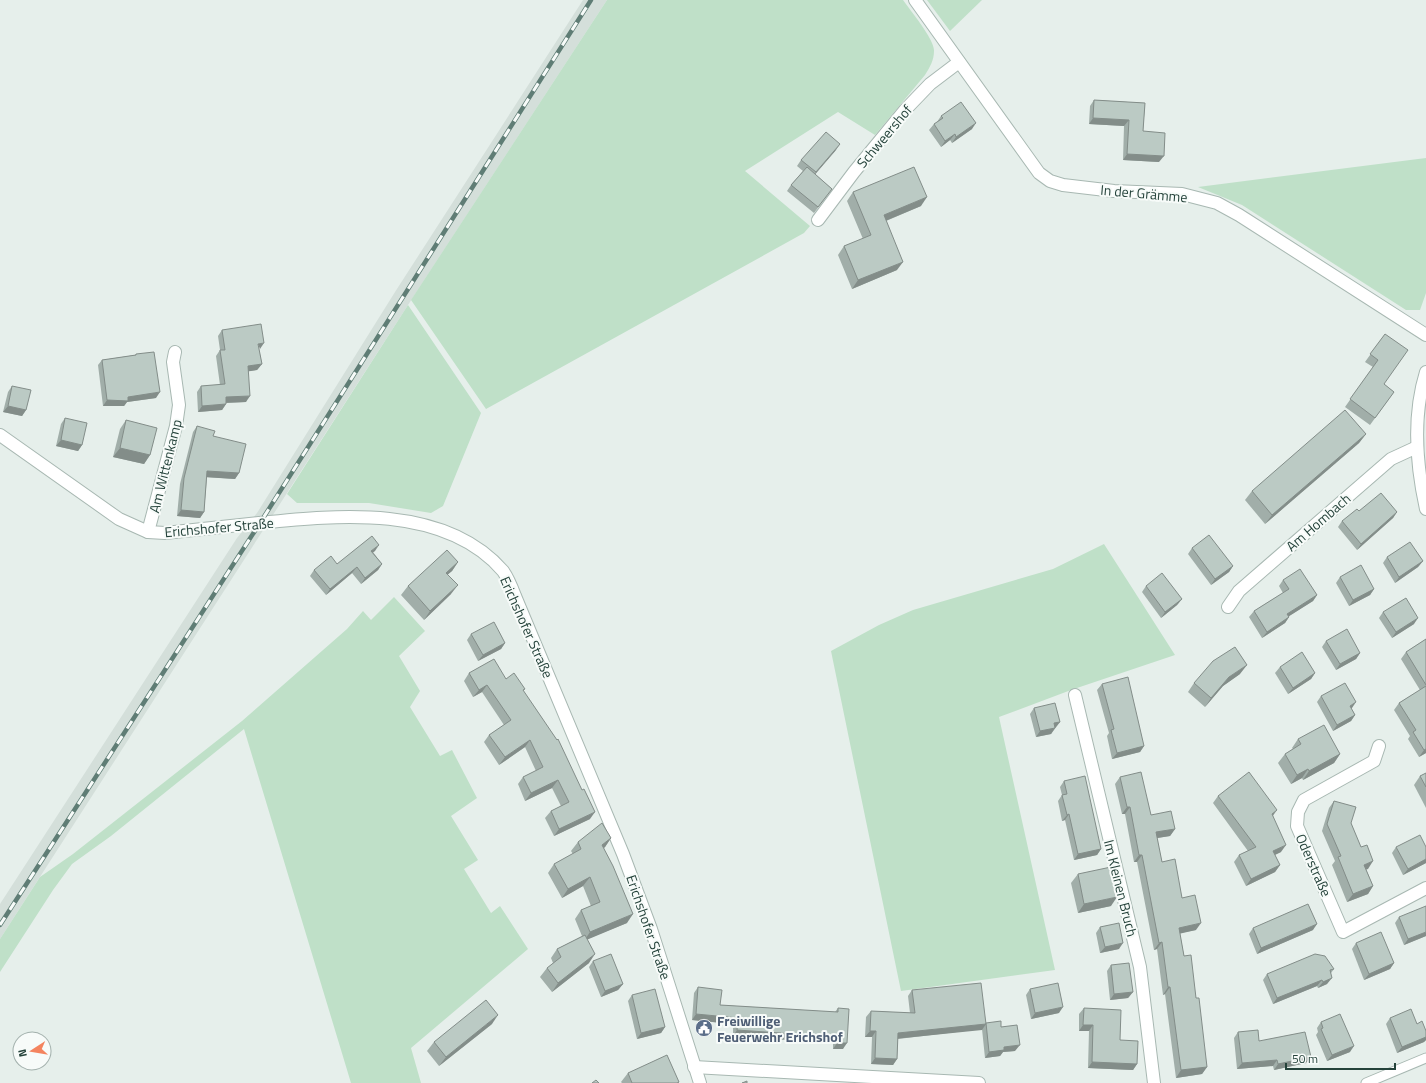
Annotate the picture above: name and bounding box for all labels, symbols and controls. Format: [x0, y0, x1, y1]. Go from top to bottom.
street label: Schweershof [851, 100, 917, 172]
street label: In der Grämme [1100, 179, 1188, 207]
street label: Am Wittenkamp [143, 417, 187, 515]
street label: Am Hombach [1281, 488, 1355, 556]
street label: Erichshofer Straße [164, 512, 274, 542]
street label: Erichshofer Straße [495, 573, 559, 681]
street label: Oderstraße [1291, 830, 1337, 900]
street label: Im Kleinen Bruch [1099, 837, 1143, 939]
street label: Erichshofer Straße [621, 872, 677, 982]
place label: Freiwillige Feuerwehr Erichshof [717, 1010, 843, 1047]
public building icon: Freiwillige Feuerwehr Erichshof [694, 1018, 714, 1038]
north arrow [12, 1031, 52, 1071]
scale bar [1286, 1045, 1395, 1071]
text: N [14, 1048, 31, 1058]
text: 50 m [1292, 1049, 1318, 1068]

